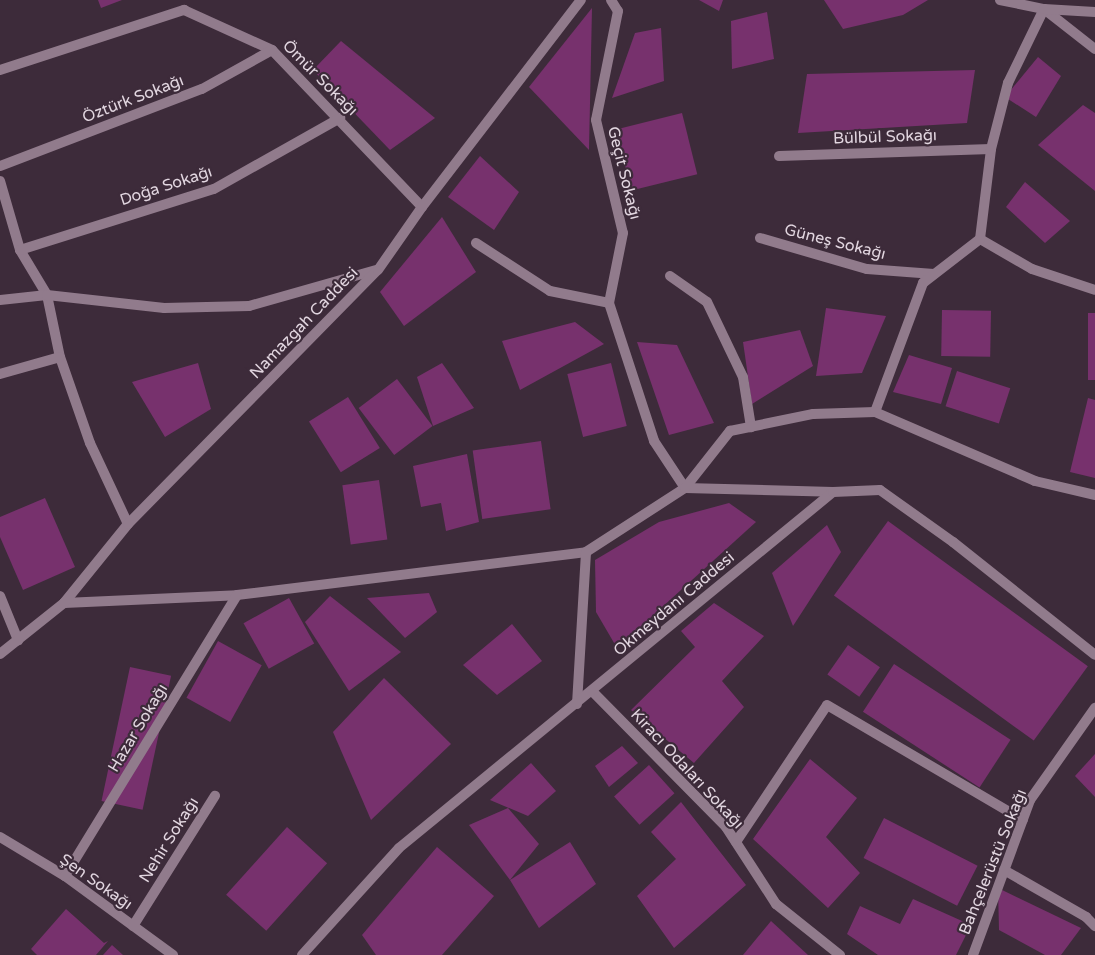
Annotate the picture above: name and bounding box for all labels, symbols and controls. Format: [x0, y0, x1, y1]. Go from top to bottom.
street label: Ömür Sokağı [278, 36, 362, 120]
street label: Öztürk Sokağı [80, 71, 186, 127]
street label: Geçit Sokağı [603, 125, 645, 221]
street label: Bülbül Sokağı [833, 126, 937, 148]
street label: Doğa Sokağı [117, 162, 215, 210]
street label: Güneş Sokağı [782, 220, 888, 264]
street label: Namazgah Caddesi [246, 263, 362, 383]
street label: Okmeydanı Caddesi [610, 548, 738, 660]
street label: Hazar Sokağı [104, 680, 172, 776]
street label: Kiracı Odaları Sokağı [627, 705, 747, 833]
street label: Bahçelerüstü Sokağı [955, 786, 1031, 938]
street label: Nehir Sokağı [135, 794, 203, 886]
street label: Şen Sokağı [56, 850, 136, 914]

